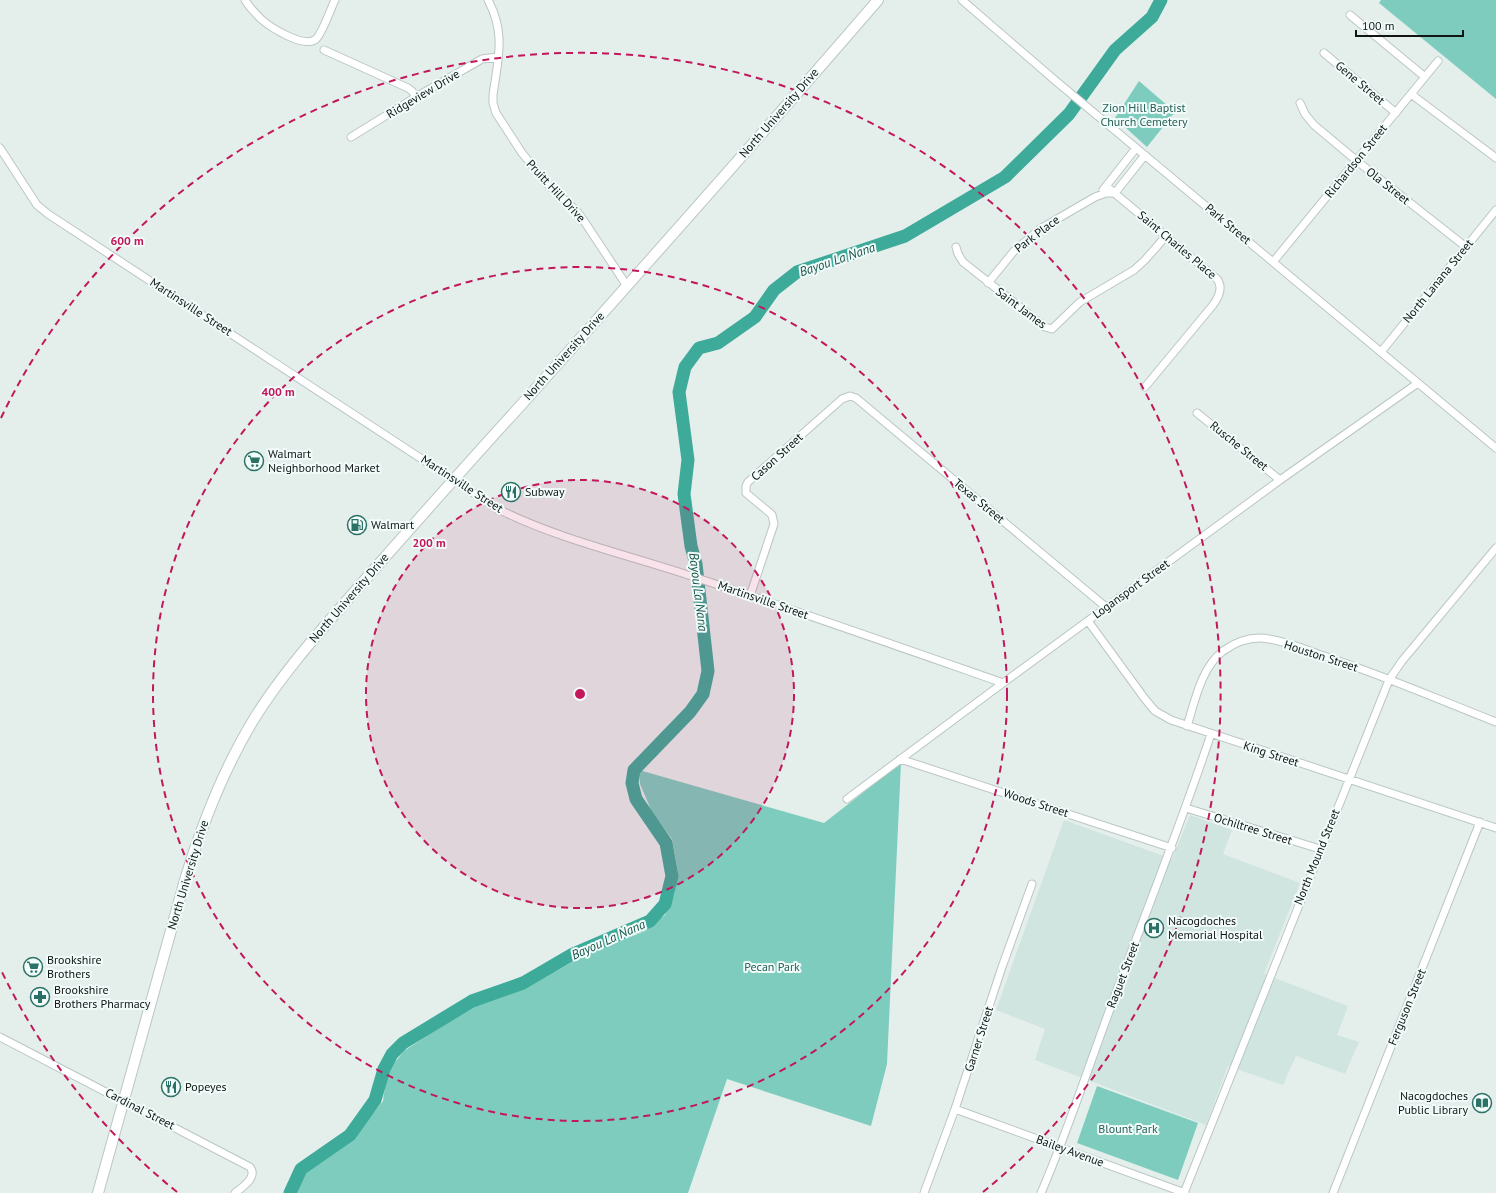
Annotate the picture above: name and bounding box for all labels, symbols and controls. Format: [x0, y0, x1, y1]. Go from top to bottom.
scale bar [1356, 12, 1463, 38]
text: 100 m [1362, 18, 1395, 33]
street label: Gene Street [1333, 58, 1388, 108]
street label: North University Drive [736, 65, 822, 161]
street label: Ridgeview Drive [383, 66, 462, 121]
park label: Zion Hill Baptist Church Cemetery [1100, 100, 1188, 129]
street label: Richardson Street [1321, 121, 1390, 201]
street label: Pruitt Hill Drive [524, 156, 589, 225]
street label: Ola Street [1363, 164, 1413, 207]
street label: Park Street [1202, 200, 1254, 247]
street label: Saint Charles Place [1135, 207, 1220, 282]
street label: Park Place [1011, 212, 1062, 255]
text: 600 m [110, 233, 144, 248]
street label: North Lanana Street [1399, 236, 1476, 326]
water label: Bayou La Nana [797, 238, 878, 280]
street label: Martinsville Street [147, 274, 235, 339]
street label: Saint James [993, 284, 1050, 332]
street label: North University Drive [520, 308, 607, 403]
text: 400 m [261, 384, 295, 399]
street label: Rusche Street [1207, 418, 1271, 474]
street label: Cason Street [748, 429, 806, 484]
place label: Walmart Neighborhood Market [268, 446, 380, 475]
supermarket icon: Walmart Neighborhood Market [243, 450, 265, 472]
street label: Martinsville Street [418, 451, 506, 516]
street label: Texas Street [951, 475, 1008, 526]
restaurant icon: Subway [500, 481, 522, 503]
place label: Subway [525, 484, 565, 499]
fuel station icon: Walmart [346, 514, 368, 536]
place label: Walmart [371, 517, 414, 532]
text: 200 m [412, 535, 446, 550]
street label: North University Drive [306, 550, 392, 646]
water label: Bayou La Nana [685, 552, 712, 633]
street label: Logansport Street [1089, 556, 1172, 621]
street label: Martinsville Street [716, 577, 810, 622]
street label: Houston Street [1282, 637, 1360, 675]
centre of rings [573, 687, 587, 701]
street label: King Street [1242, 738, 1301, 770]
street label: Woods Street [1002, 785, 1071, 820]
street label: North Mound Street [1290, 807, 1343, 907]
street label: Ochiltree Street [1212, 810, 1294, 848]
street label: North University Drive [164, 818, 211, 931]
place label: Nacogdoches Memorial Hospital [1168, 913, 1263, 942]
water label: Bayou La Nana [569, 915, 648, 963]
hospital icon: Nacogdoches Memorial Hospital [1143, 917, 1165, 939]
street label: Raguet Street [1103, 940, 1142, 1010]
place label: Brookshire Brothers [47, 952, 102, 981]
supermarket icon: Brookshire Brothers [22, 956, 44, 978]
park label: Pecan Park [744, 959, 800, 974]
street label: Ferguson Street [1384, 966, 1429, 1047]
place label: Brookshire Brothers Pharmacy [54, 982, 151, 1011]
pharmacy icon: Brookshire Brothers Pharmacy [29, 986, 51, 1008]
street label: Garner Street [961, 1004, 996, 1073]
restaurant icon: Popeyes [160, 1076, 182, 1098]
place label: Popeyes [185, 1079, 227, 1094]
street label: Cardinal Street [103, 1085, 178, 1133]
place label: Nacogdoches Public Library [1398, 1088, 1468, 1117]
library icon: Nacogdoches Public Library [1471, 1092, 1493, 1114]
park label: Blount Park [1098, 1121, 1158, 1136]
street label: Bailey Avenue [1034, 1131, 1106, 1170]

